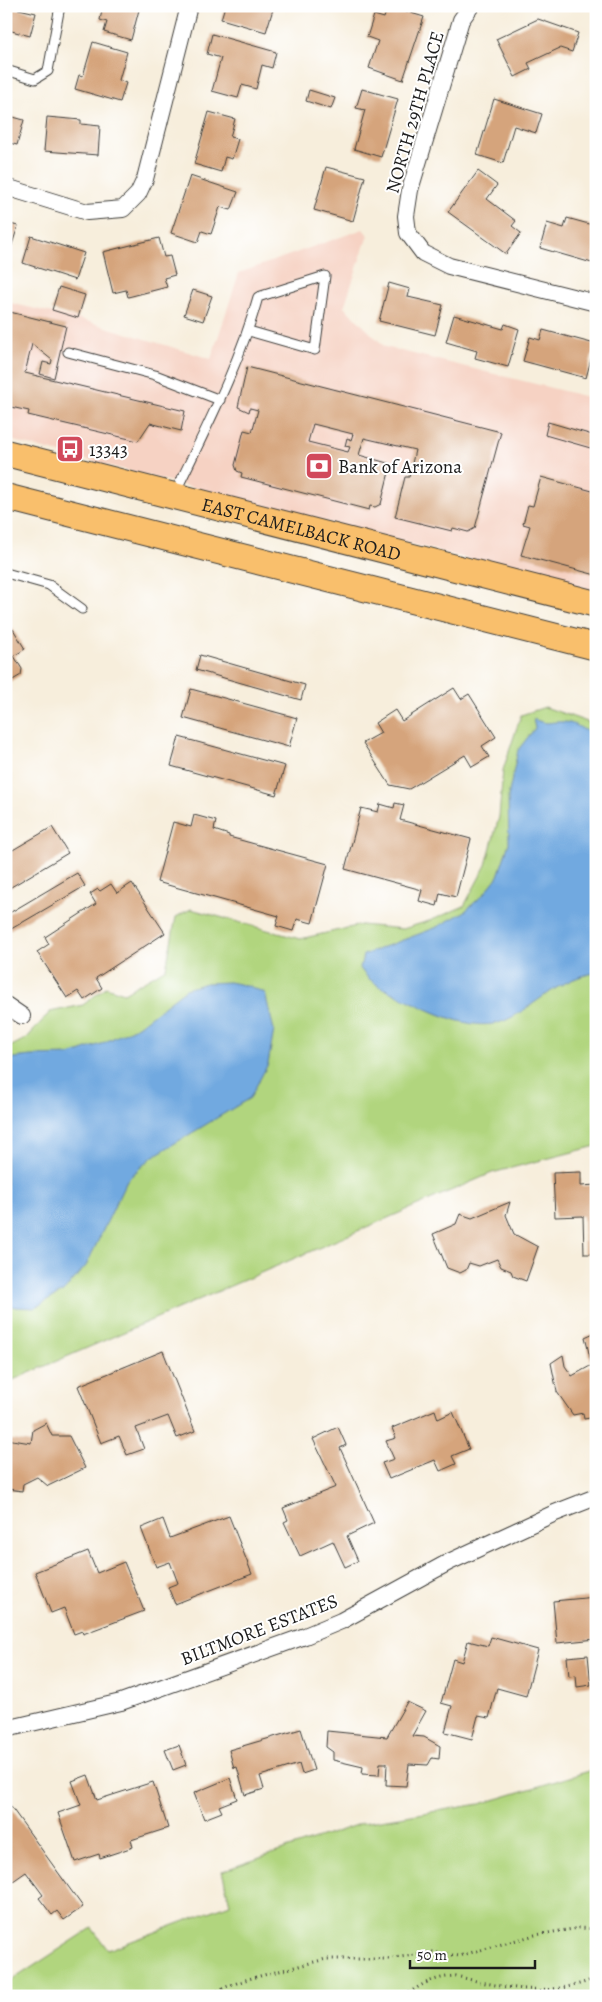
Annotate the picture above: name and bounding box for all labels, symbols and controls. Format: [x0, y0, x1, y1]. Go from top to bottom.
street label: NORTH 29TH PLACE [379, 28, 451, 196]
bus stop icon: 13343 [55, 434, 85, 464]
place label: 13343 [89, 437, 128, 463]
bank icon: Bank of Arizona [304, 451, 334, 481]
place label: Bank of Arizona [338, 454, 462, 480]
street label: EAST CAMELBACK ROAD [199, 492, 404, 568]
street label: BILTMORE ESTATES [177, 1588, 342, 1672]
scale bar [410, 1937, 534, 1969]
text: 50 m [417, 1945, 447, 1965]

